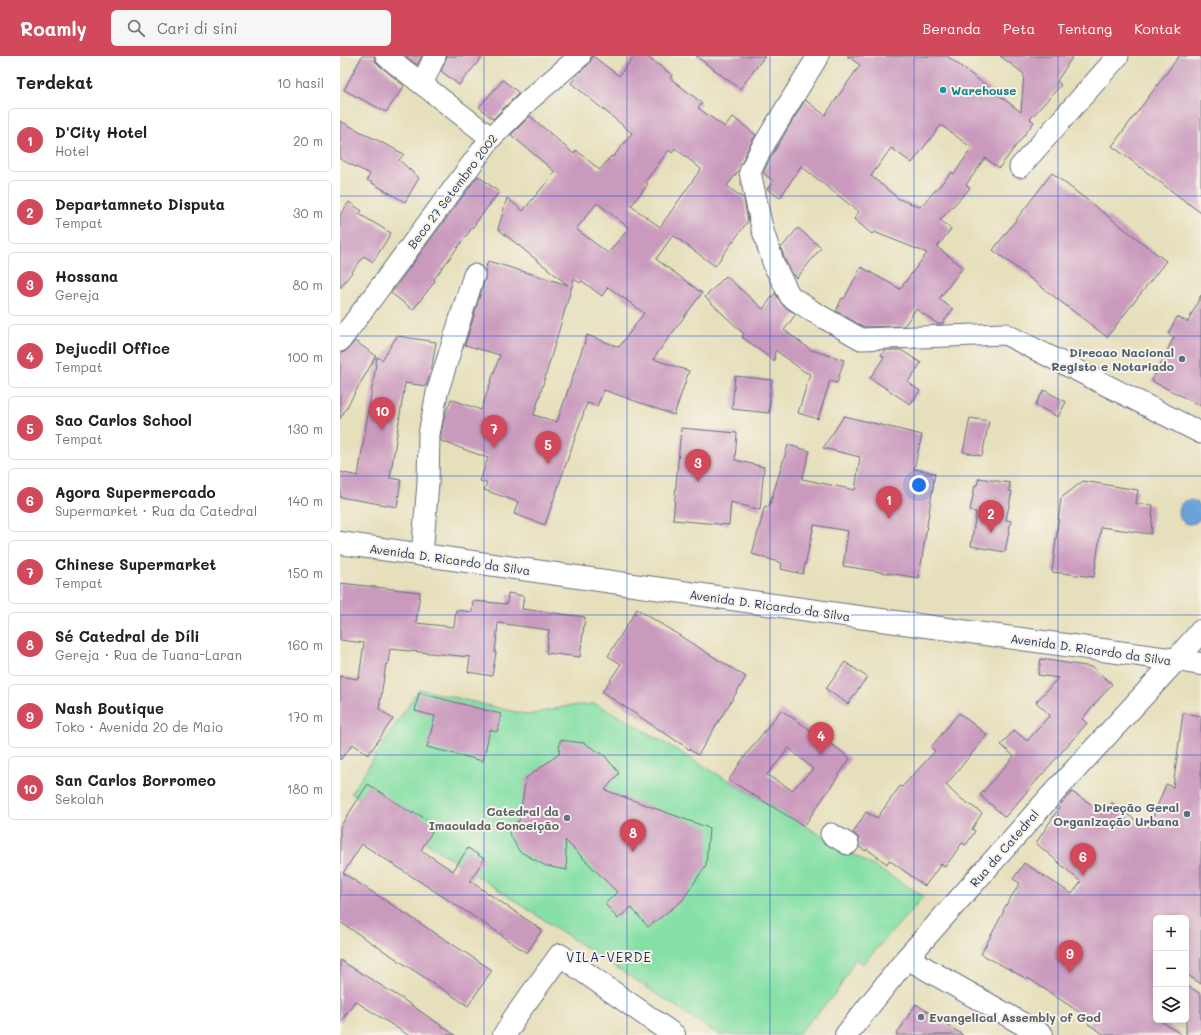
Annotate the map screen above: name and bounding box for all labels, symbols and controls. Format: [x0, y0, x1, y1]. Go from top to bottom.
search box [111, 10, 391, 46]
text: Roamly [20, 16, 87, 41]
icon: search [125, 17, 147, 39]
text: Cari di sini [157, 18, 238, 38]
text: Beranda [923, 19, 981, 38]
text: Peta [1003, 19, 1035, 38]
text: Tentang [1057, 19, 1112, 38]
text: Kontak [1134, 19, 1181, 38]
text: Terdekat [16, 71, 93, 93]
text: 10 hasil [277, 74, 324, 91]
place label: Warehouse [951, 82, 1016, 98]
marker: Warehouse [938, 85, 948, 95]
text: D'City Hotel [55, 122, 147, 142]
street label: Beco 27 Setembro 2002 [404, 131, 500, 251]
text: 1 [27, 132, 33, 149]
text: 20 m [293, 132, 323, 149]
text: Hotel [55, 142, 89, 159]
text: Departamneto Disputa [55, 194, 225, 214]
text: 2 [26, 204, 34, 221]
text: 30 m [293, 204, 323, 221]
text: Tempat [55, 214, 103, 231]
text: Hossana [55, 266, 118, 286]
text: 3 [26, 276, 34, 293]
text: 80 m [293, 276, 323, 293]
text: Gereja [55, 286, 100, 303]
text: Dejucdil Office [55, 338, 170, 358]
place label: Direcao Nacional Registo e Notariado [1051, 344, 1174, 374]
text: 4 [26, 348, 34, 365]
text: 100 m [287, 348, 323, 365]
marker: Direcao Nacional Registo e Notariado [1177, 354, 1187, 364]
text: Tempat [55, 358, 103, 375]
pin: 10 [369, 397, 395, 430]
text: Sao Carlos School [55, 410, 192, 430]
pin: 7 [481, 415, 507, 448]
text: 5 [26, 420, 34, 437]
text: 130 m [287, 420, 323, 437]
text: Tempat [55, 430, 103, 447]
pin: 5 [535, 431, 561, 464]
pin: 3 [685, 449, 711, 482]
your location [909, 475, 929, 495]
text: Agora Supermercado [55, 482, 216, 502]
pin: 1 [876, 486, 902, 519]
text: 6 [26, 492, 34, 509]
text: 140 m [287, 492, 323, 509]
pin: 2 [978, 500, 1004, 533]
text: Supermarket · Rua da Catedral [55, 502, 257, 519]
street label: Avenida D. Ricardo da Silva [368, 540, 532, 578]
text: Chinese Supermarket [55, 554, 216, 574]
text: 7 [26, 564, 34, 581]
text: 150 m [287, 564, 323, 581]
text: Tempat [55, 574, 103, 591]
street label: Avenida D. Ricardo da Silva [688, 586, 852, 624]
text: Sé Catedral de Díli [55, 626, 200, 646]
street label: Avenida D. Ricardo da Silva [1009, 630, 1173, 668]
text: 8 [26, 636, 34, 653]
text: 160 m [287, 636, 323, 653]
text: Gereja · Rua de Tuana-Laran [55, 646, 242, 663]
text: Nash Boutique [55, 698, 164, 718]
text: 9 [26, 708, 34, 725]
text: 170 m [287, 708, 323, 725]
text: Toko · Avenida 20 de Maio [55, 718, 223, 735]
pin: 4 [808, 722, 834, 755]
text: San Carlos Borromeo [55, 770, 216, 790]
text: 10 [23, 780, 37, 797]
text: 180 m [287, 780, 323, 797]
text: Sekolah [55, 790, 104, 807]
place label: Direção Geral Organização Urbana [1053, 799, 1179, 829]
place label: Catedral da Imaculada Conceição [429, 803, 559, 833]
street label: Rua da Catedral [966, 806, 1042, 890]
marker: Direção Geral Organização Urbana [1182, 809, 1192, 819]
marker: Catedral da Imaculada Conceição [562, 813, 572, 823]
pin: 8 [620, 819, 646, 852]
pin: 6 [1070, 843, 1096, 876]
map controls [1153, 915, 1189, 1023]
button: + [1153, 915, 1189, 951]
pin: 9 [1057, 940, 1083, 973]
district label: VILA-VERDE [566, 948, 652, 965]
button: − [1153, 951, 1189, 987]
button: layers [1153, 987, 1189, 1023]
place label: Evangelical Assembly of God [929, 1009, 1101, 1025]
marker: Evangelical Assembly of God [916, 1012, 926, 1022]

